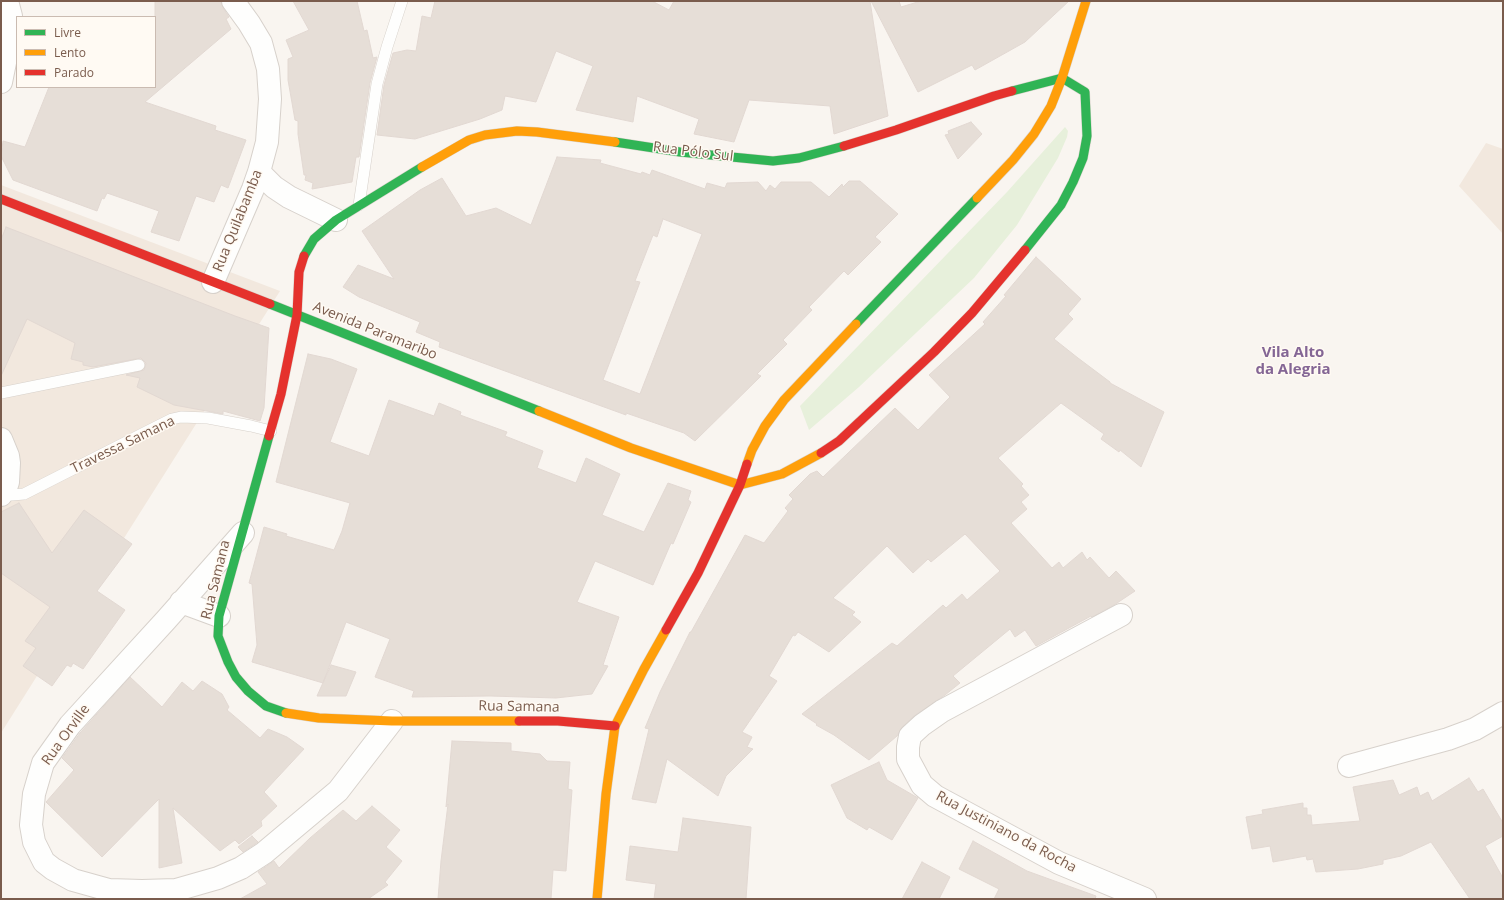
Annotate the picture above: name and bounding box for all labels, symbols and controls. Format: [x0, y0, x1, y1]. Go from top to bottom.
legend [16, 16, 156, 88]
text: Livre [54, 24, 81, 41]
text: Lento [54, 44, 86, 61]
text: Parado [54, 64, 94, 81]
street label: Rua Pólo Sul [652, 139, 734, 165]
street label: Rua Quilabamba [210, 167, 266, 275]
street label: Avenida Paramaribo [310, 298, 440, 364]
district label: Vila Alto da Alegria [1255, 344, 1331, 379]
street label: Travessa Samana [68, 413, 178, 477]
street label: Rua Samana [198, 539, 234, 621]
street label: Rua Samana [478, 698, 560, 716]
street label: Rua Orville [38, 701, 94, 769]
street label: Rua Justiniano da Rocha [933, 788, 1079, 876]

